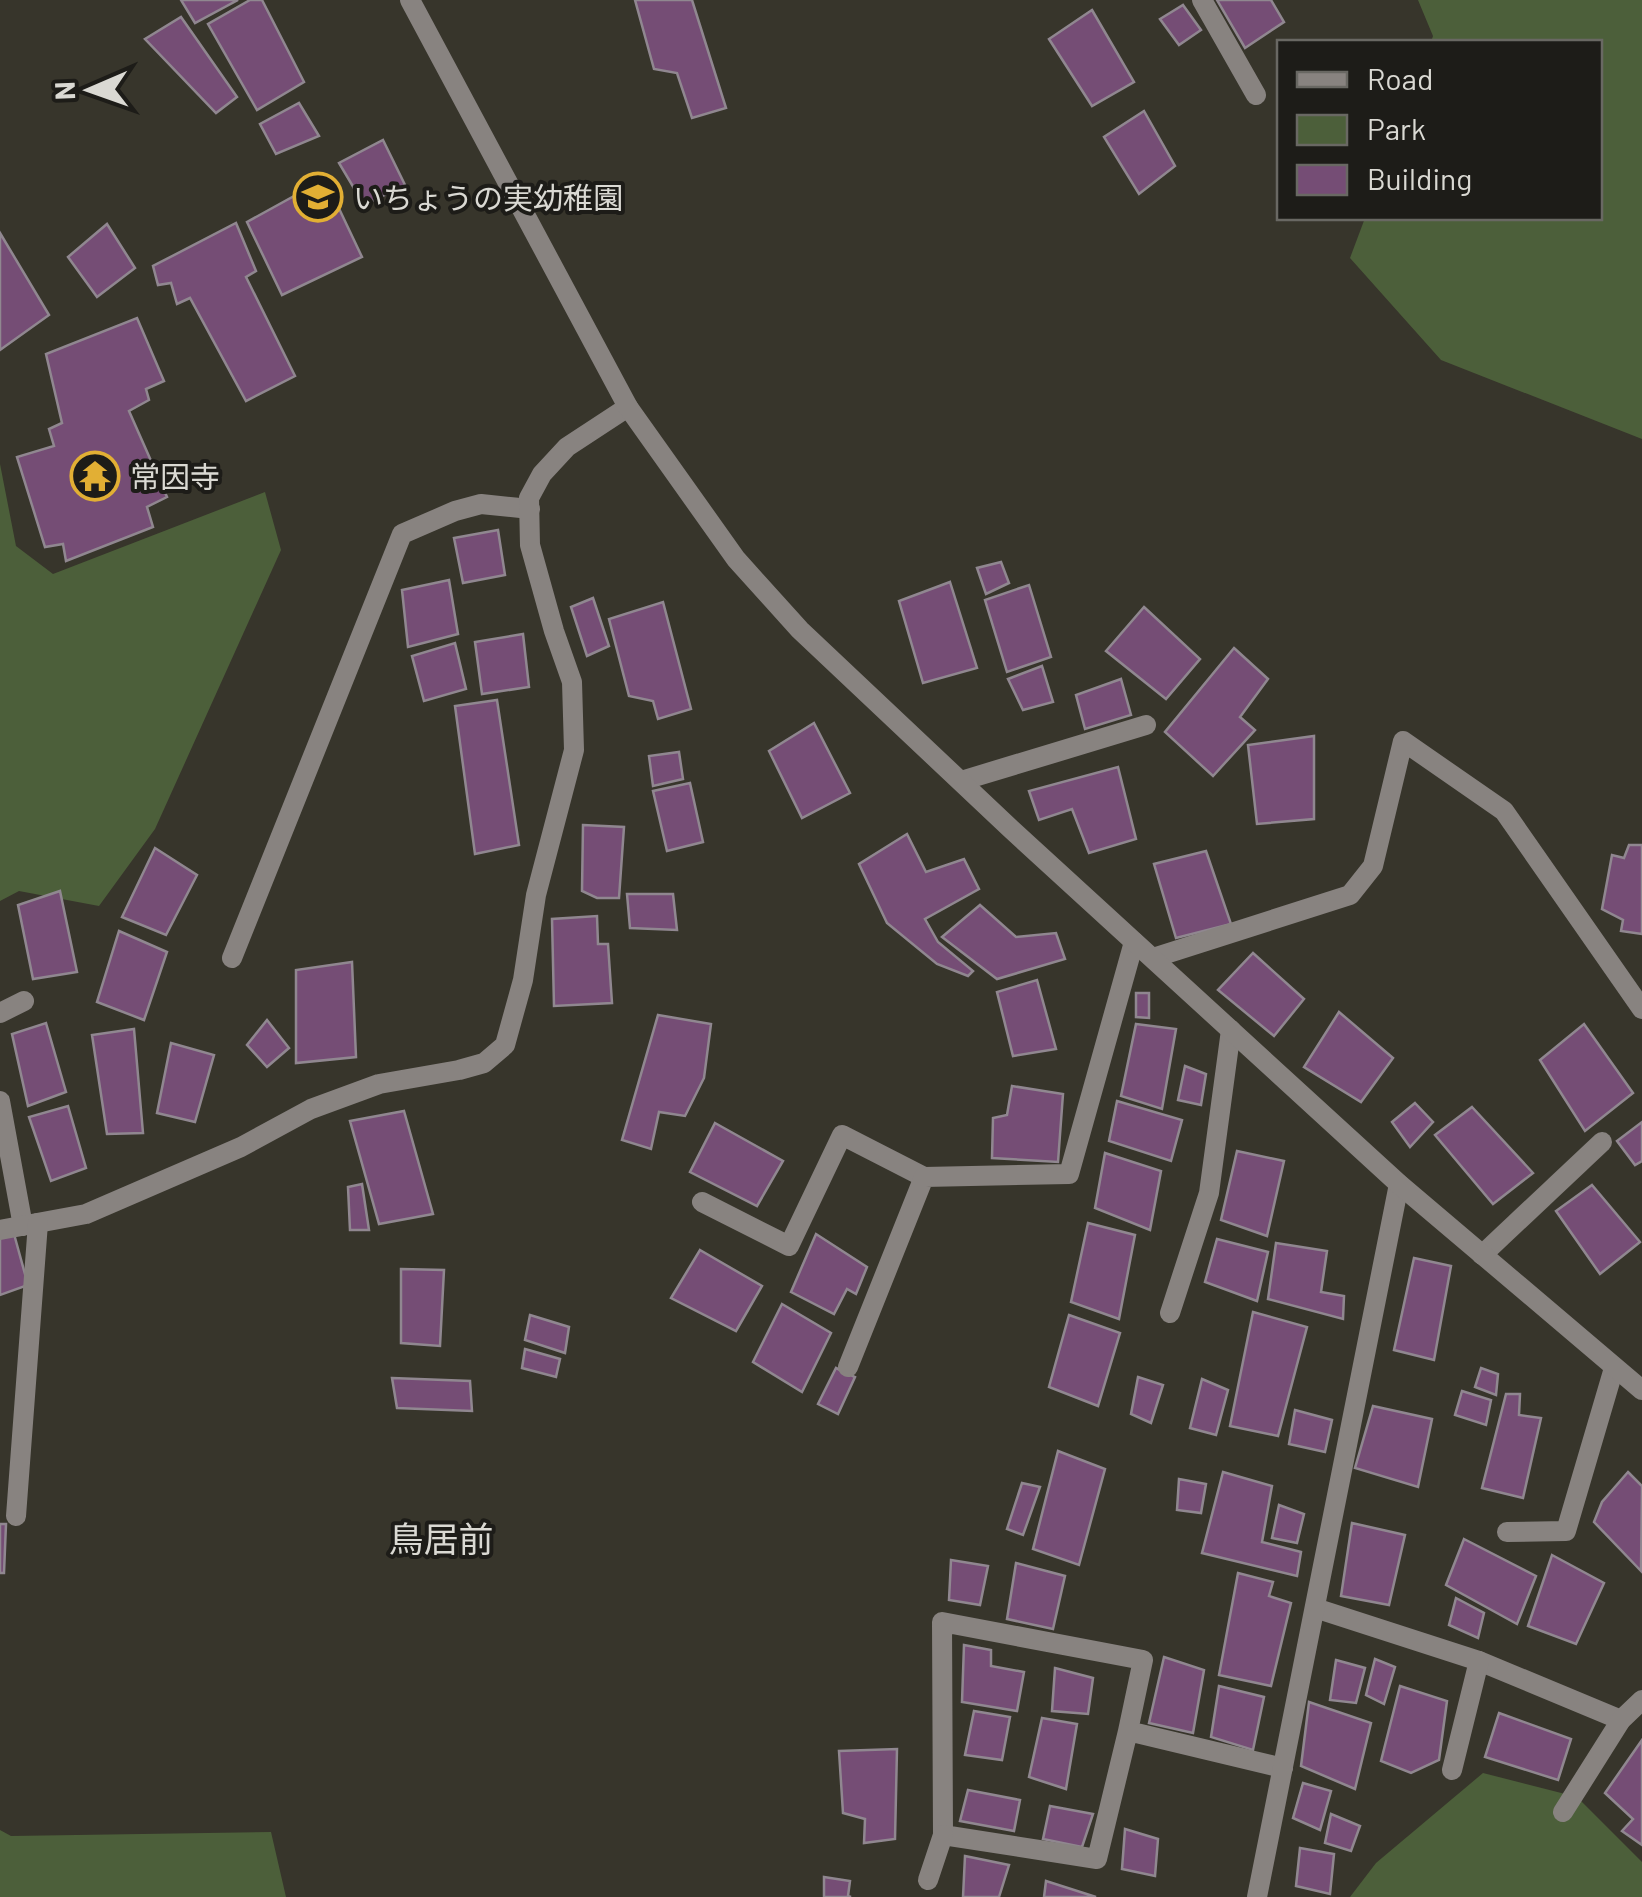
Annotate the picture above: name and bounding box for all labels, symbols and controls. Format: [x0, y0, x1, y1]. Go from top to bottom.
north arrow [40, 40, 140, 140]
legend [1277, 40, 1602, 220]
text: Road [1367, 60, 1433, 96]
text: N [47, 81, 81, 101]
text: Park [1367, 110, 1426, 146]
text: Building [1367, 160, 1472, 196]
school or university icon: いちょうの実幼稚園 [292, 171, 344, 223]
place label: いちょうの実幼稚園 [353, 179, 623, 215]
temple icon: 常因寺 [69, 450, 121, 502]
place label: 常因寺 [130, 458, 220, 494]
district label: 鳥居前 [388, 1517, 494, 1559]

